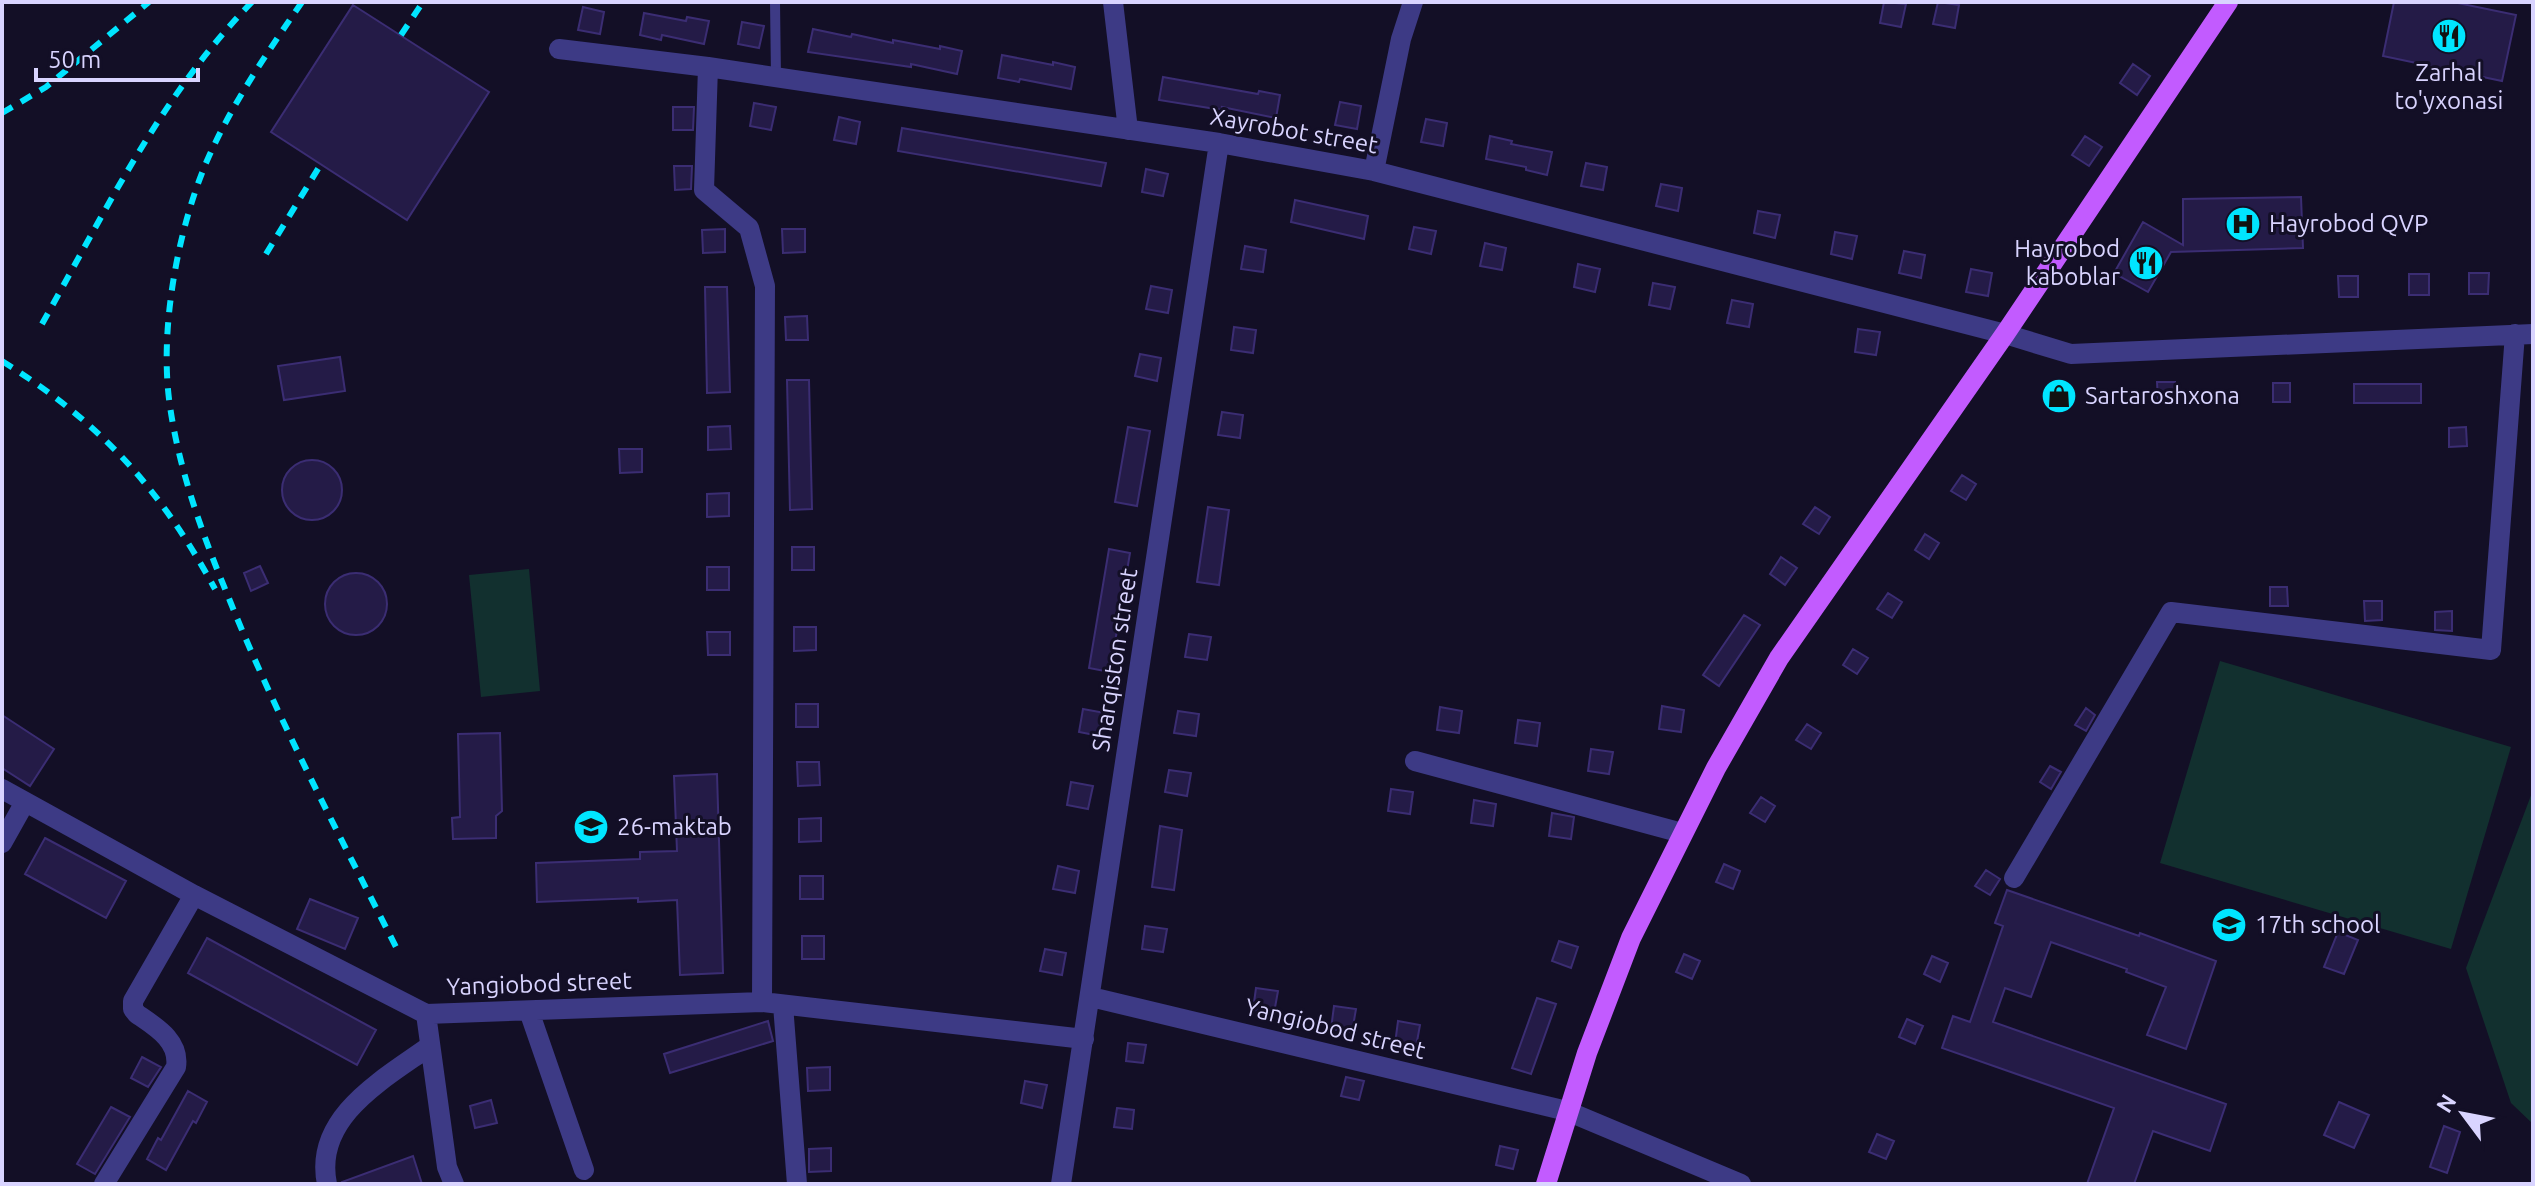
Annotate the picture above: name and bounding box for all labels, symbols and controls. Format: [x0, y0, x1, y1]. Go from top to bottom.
restaurant icon: Zarhal to'yxonasi [2430, 17, 2468, 55]
scale bar [36, 32, 198, 82]
text: 50 m [48, 46, 101, 73]
place label: Zarhal to'yxonasi [2395, 59, 2503, 114]
street label: Xayrobot street [1208, 102, 1380, 159]
hospital icon: Hayrobod QVP [2224, 205, 2262, 243]
place label: Hayrobod QVP [2269, 210, 2428, 237]
place label: Hayrobod kaboblar [2014, 235, 2120, 290]
restaurant icon: Hayrobod kaboblar [2127, 244, 2165, 282]
shop icon: Sartaroshxona [2040, 377, 2078, 415]
place label: Sartaroshxona [2085, 382, 2240, 409]
street label: Sharqiston street [1087, 566, 1142, 754]
school or university icon: 26-maktab [572, 808, 610, 846]
place label: 26-maktab [617, 813, 732, 840]
school or university icon: 17th school [2210, 906, 2248, 944]
place label: 17th school [2255, 911, 2380, 938]
street label: Yangiobod street [446, 967, 633, 1000]
street label: Yangiobod street [1242, 993, 1429, 1064]
north arrow [2423, 1074, 2503, 1154]
text: N [2431, 1090, 2461, 1117]

